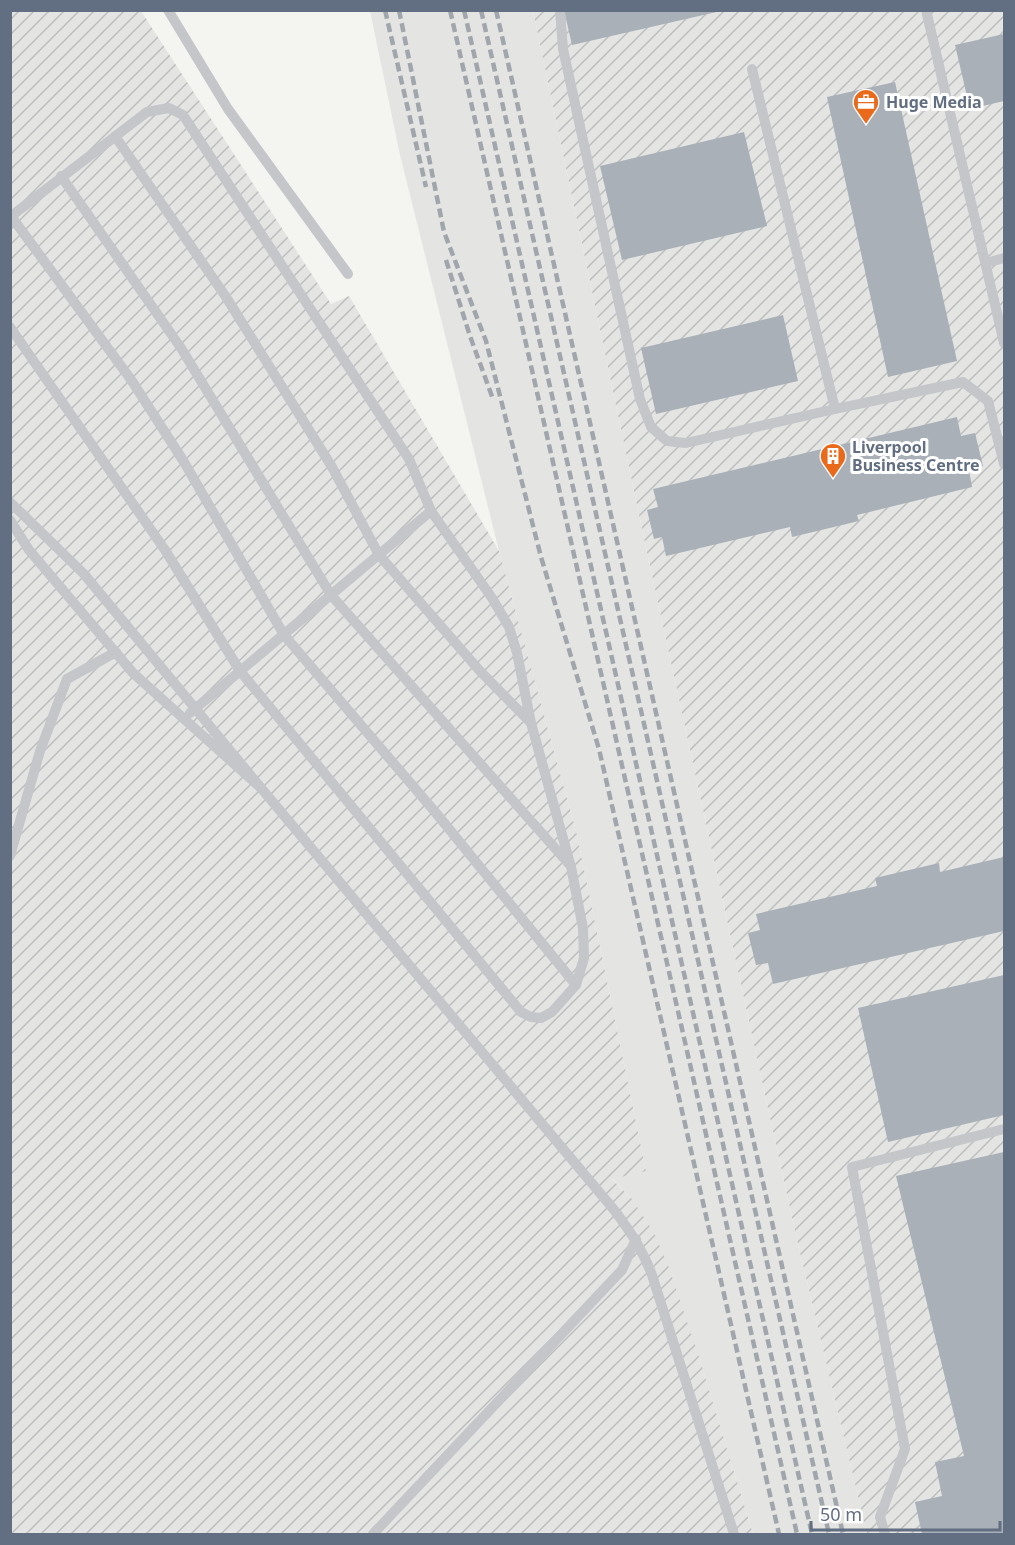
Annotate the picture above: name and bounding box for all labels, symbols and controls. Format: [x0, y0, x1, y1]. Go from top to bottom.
office icon: Huge Media [851, 87, 881, 125]
place label: Huge Media [886, 91, 982, 113]
place label: Liverpool Business Centre [852, 436, 980, 476]
building icon: Liverpool Business Centre [818, 441, 848, 479]
scale bar [811, 1494, 1000, 1532]
text: 50 m [820, 1502, 862, 1526]

